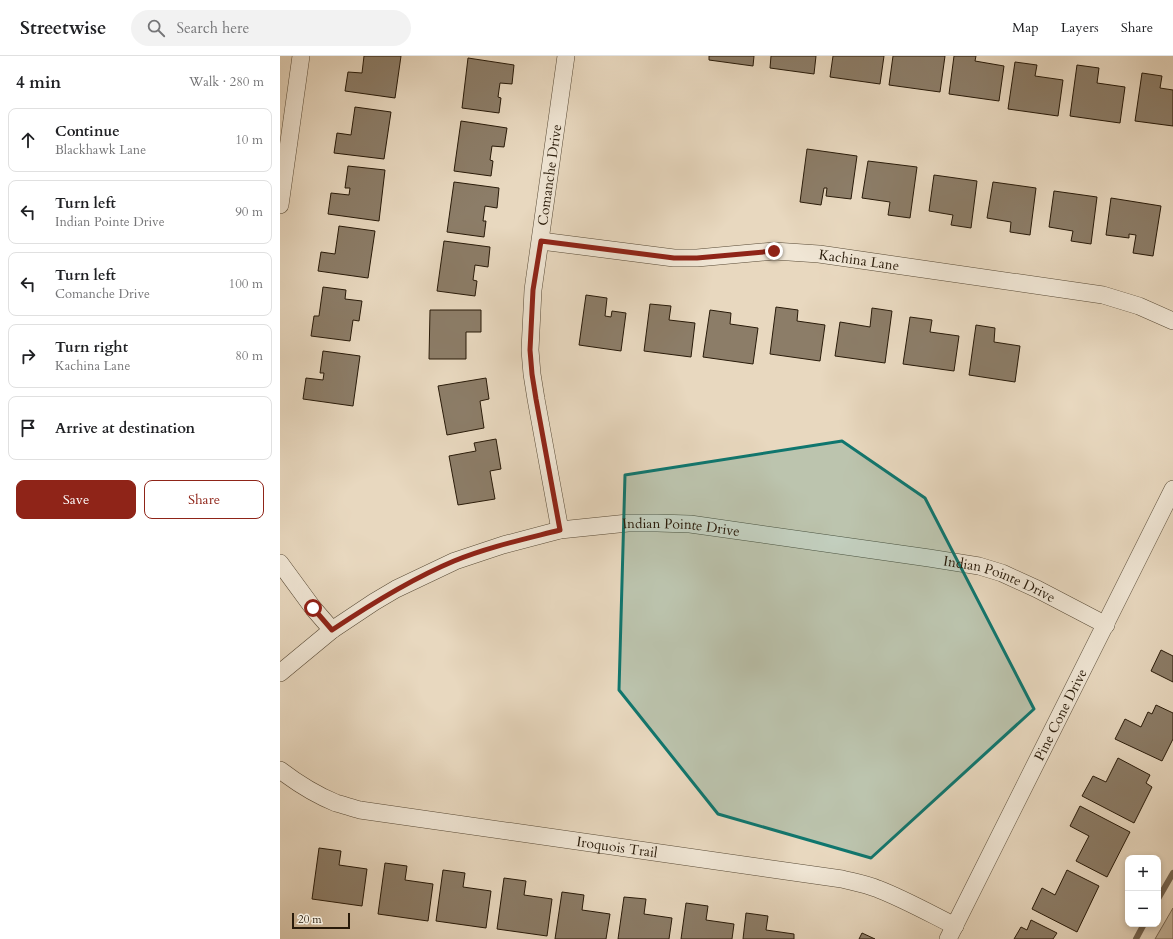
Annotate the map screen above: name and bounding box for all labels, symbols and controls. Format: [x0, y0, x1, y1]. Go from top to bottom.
search box [131, 10, 411, 46]
text: Streetwise [20, 15, 107, 41]
icon: search [145, 17, 167, 39]
text: Search here [177, 18, 249, 38]
text: Map [1012, 18, 1039, 37]
text: Layers [1061, 18, 1099, 37]
text: Share [1121, 18, 1153, 37]
text: 4 min [16, 71, 61, 94]
text: Walk · 280 m [189, 73, 264, 91]
text: Continue [55, 121, 120, 141]
street label: Comanche Drive [533, 123, 566, 227]
icon: ahead [17, 129, 39, 151]
text: 10 m [235, 131, 263, 149]
text: Blackhawk Lane [55, 141, 146, 159]
text: Turn left [55, 193, 116, 213]
icon: left [17, 201, 39, 223]
text: 90 m [235, 203, 263, 221]
text: Indian Pointe Drive [55, 213, 165, 231]
route end [765, 242, 783, 260]
street label: Kachina Lane [817, 245, 901, 275]
text: Turn left [55, 265, 116, 285]
icon: left [17, 273, 39, 295]
text: 100 m [229, 275, 263, 293]
text: Comanche Drive [55, 285, 150, 303]
text: Turn right [55, 337, 128, 357]
icon: right [17, 345, 39, 367]
text: 80 m [235, 347, 263, 365]
text: Kachina Lane [55, 357, 130, 375]
icon: arrive [17, 417, 39, 439]
text: Arrive at destination [55, 418, 195, 438]
button: Save [16, 480, 136, 519]
button: Share [144, 480, 264, 519]
street label: Indian Pointe Drive [621, 514, 741, 541]
street label: Indian Pointe Drive [942, 551, 1059, 607]
route start [304, 599, 322, 617]
street label: Pine Cone Drive [1030, 665, 1092, 764]
street label: Iroquois Trail [575, 832, 659, 863]
map controls [1125, 855, 1161, 927]
button: + [1125, 855, 1161, 891]
button: − [1125, 891, 1161, 927]
scale bar [292, 911, 350, 930]
text: 20 m [298, 912, 322, 927]

